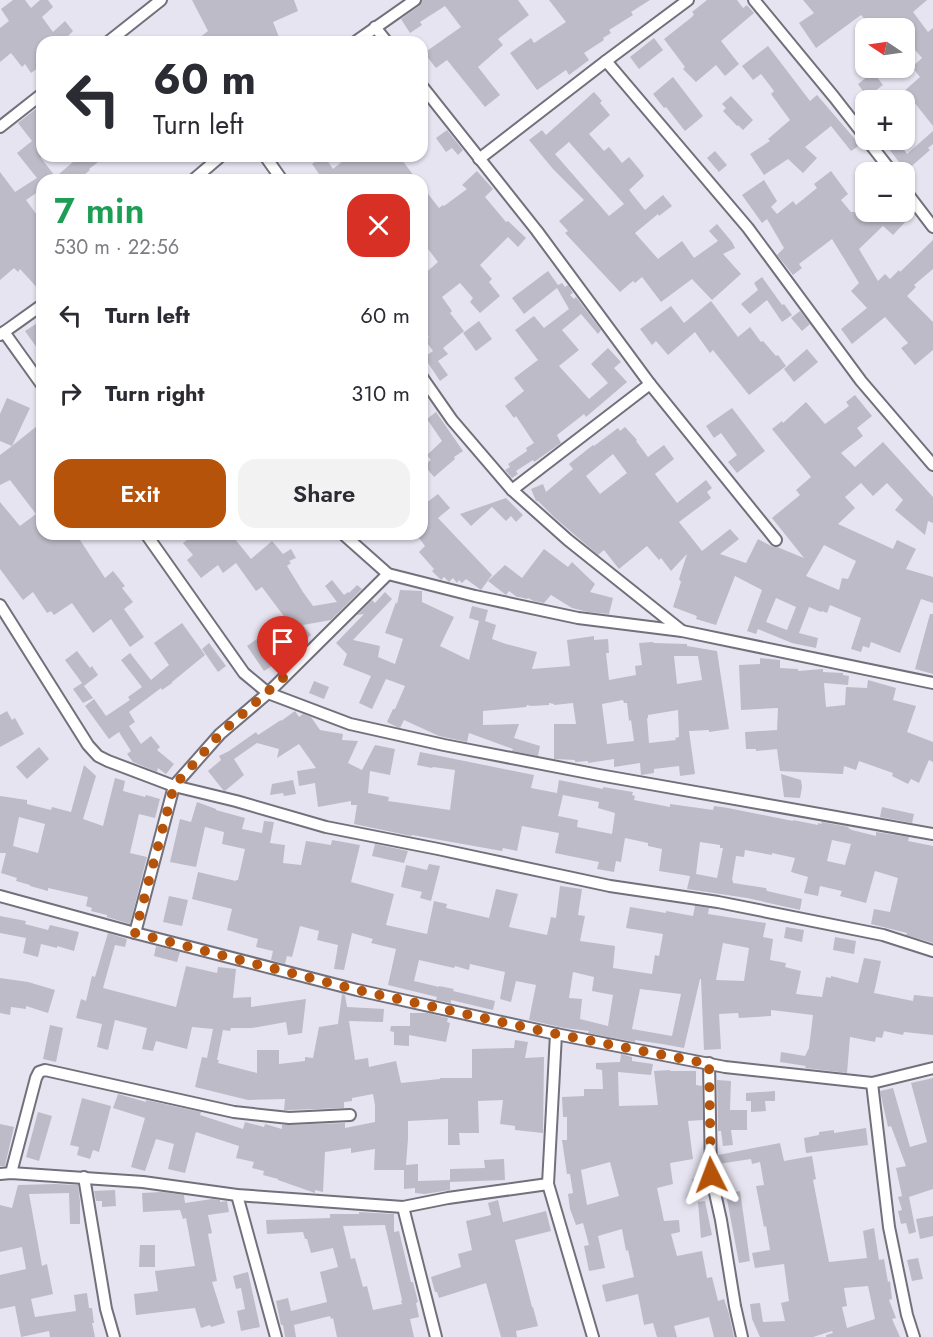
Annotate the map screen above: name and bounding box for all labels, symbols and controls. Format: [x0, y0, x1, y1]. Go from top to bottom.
north arrow [855, 18, 915, 78]
map controls [855, 18, 915, 222]
text: 60 m [153, 49, 256, 110]
icon: left [54, 60, 132, 138]
button: + [855, 90, 915, 150]
text: Turn left [153, 105, 243, 144]
button: − [855, 162, 915, 222]
text: 7 min [54, 184, 145, 236]
button: close [347, 194, 410, 257]
text: 530 m · 22:56 [54, 233, 179, 262]
icon: left [54, 299, 87, 332]
text: Turn left [105, 299, 190, 331]
text: 60 m [360, 299, 410, 331]
icon: right [54, 377, 87, 410]
text: Turn right [105, 377, 205, 409]
text: 310 m [351, 377, 410, 409]
button: Exit [54, 459, 226, 528]
button: Share [238, 459, 410, 528]
pin [257, 616, 308, 678]
icon: arrive [266, 625, 299, 658]
position arrow [679, 1143, 743, 1207]

